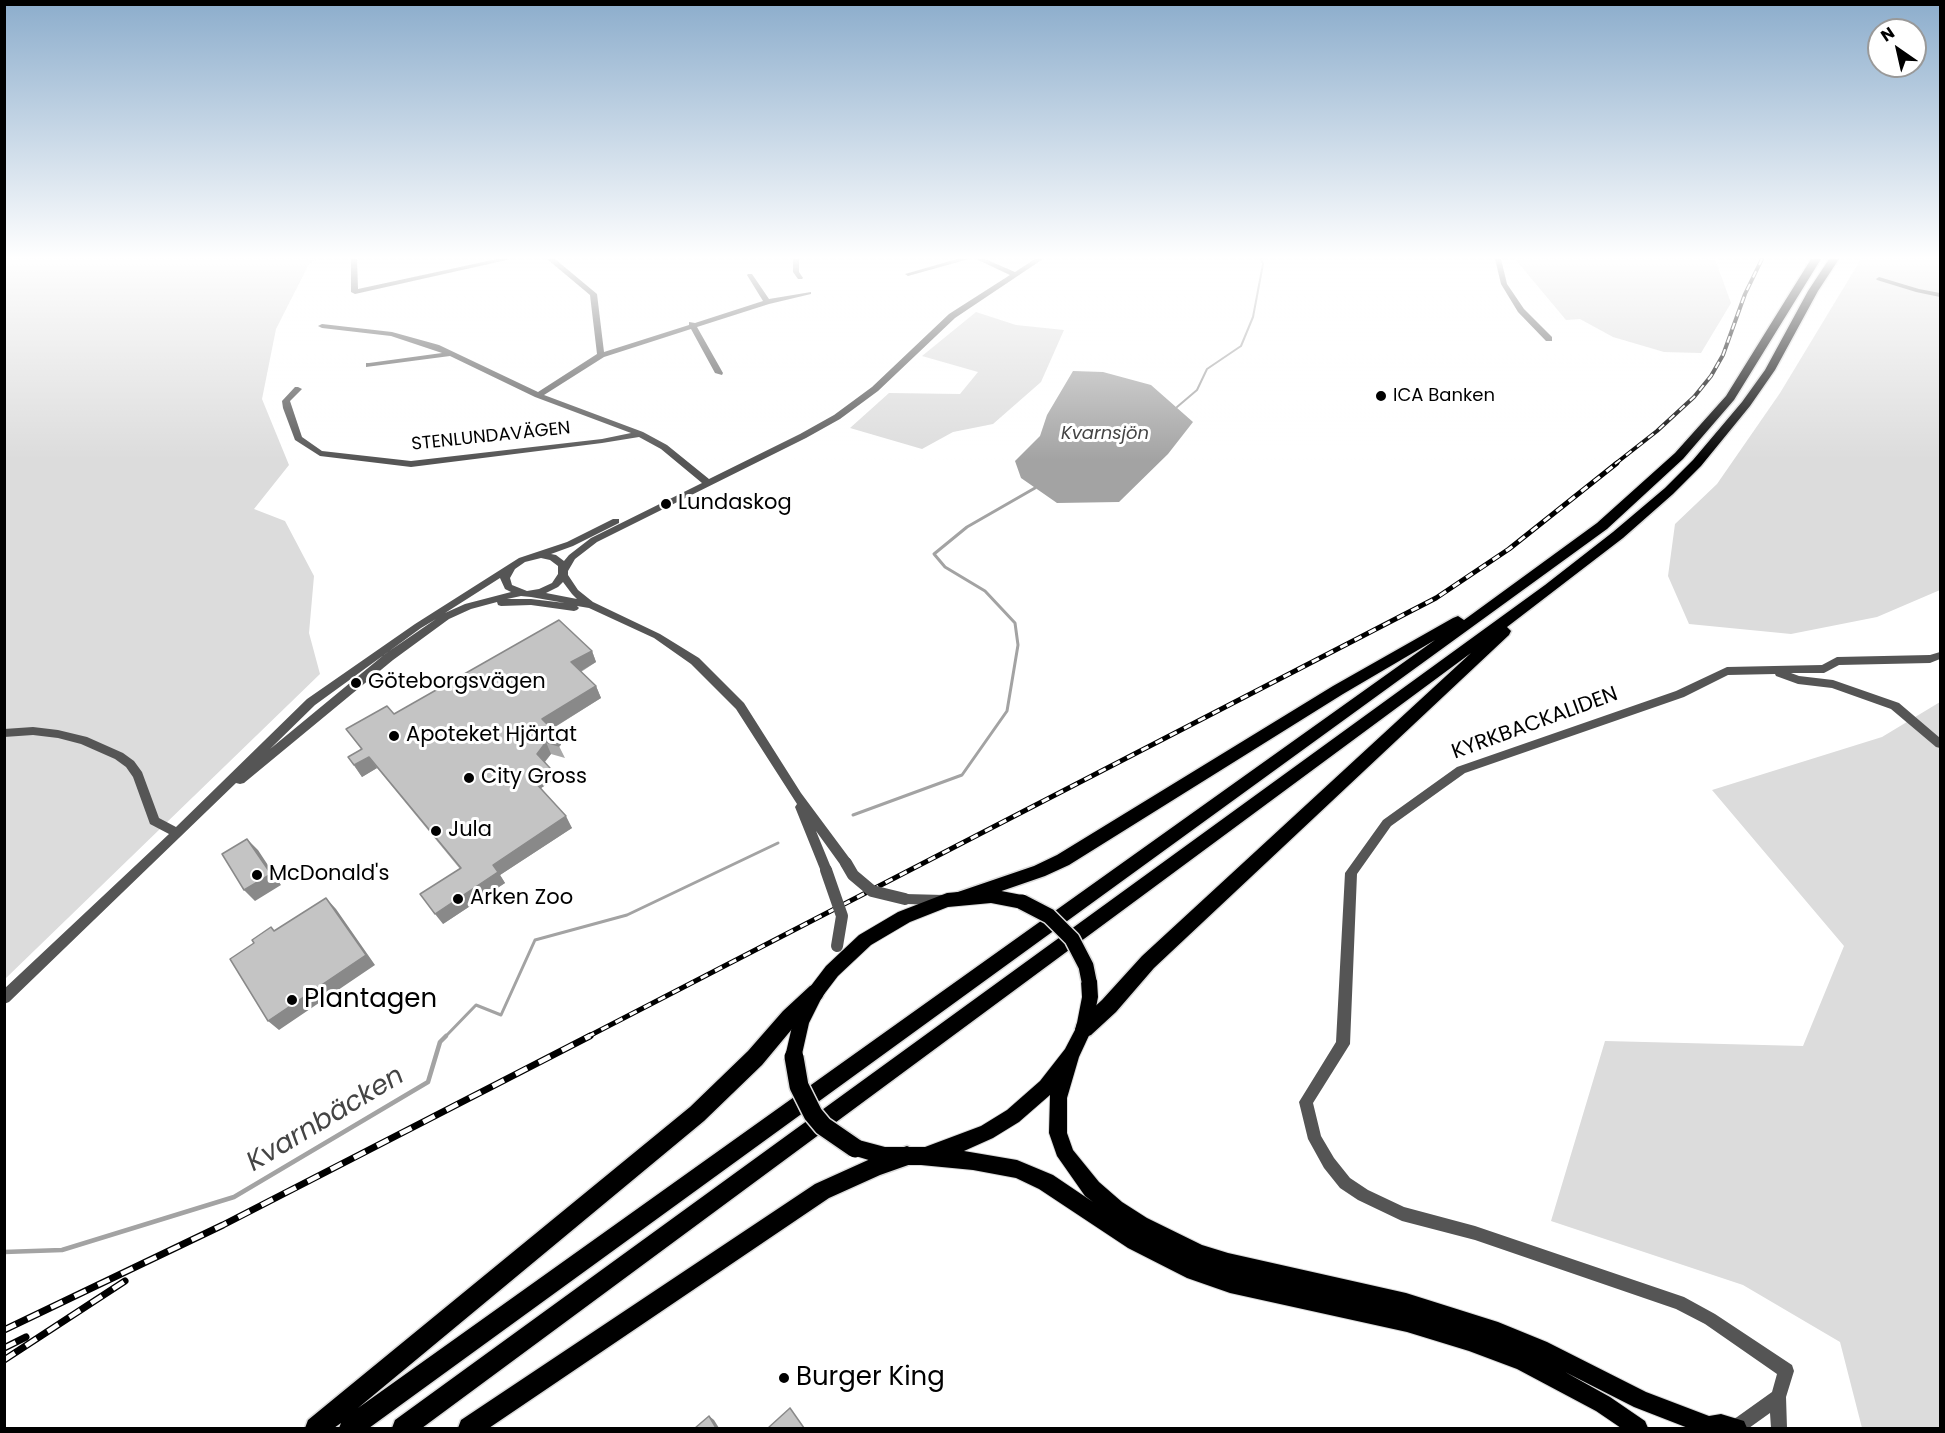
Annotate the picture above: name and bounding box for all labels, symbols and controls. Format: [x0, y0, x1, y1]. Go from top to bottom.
north arrow [1867, 18, 1927, 78]
text: N [1876, 21, 1899, 47]
place label: ICA Banken [1393, 385, 1495, 407]
marker: ICA Banken [1374, 389, 1388, 403]
street label: STENLUNDAVÄGEN [410, 418, 572, 456]
water label: Kvarnsjön [1061, 423, 1149, 445]
place label: Lundaskog [678, 491, 792, 517]
marker: Lundaskog [659, 497, 673, 511]
place label: Göteborgsvägen [368, 670, 546, 696]
marker: Göteborgsvägen [349, 676, 363, 690]
street label: KYRKBACKALIDEN [1449, 682, 1621, 766]
place label: Apoteket Hjärtat [406, 723, 577, 749]
marker: Apoteket Hjärtat [387, 729, 401, 743]
place label: City Gross [481, 765, 587, 791]
marker: City Gross [462, 771, 476, 785]
place label: Jula [448, 818, 492, 844]
marker: Jula [429, 824, 443, 838]
place label: McDonald's [269, 862, 389, 888]
marker: McDonald's [250, 868, 264, 882]
place label: Arken Zoo [470, 886, 573, 912]
marker: Arken Zoo [451, 892, 465, 906]
place label: Plantagen [304, 984, 437, 1016]
marker: Plantagen [285, 993, 299, 1007]
water label: Kvarnbäcken [241, 1060, 411, 1180]
place label: Burger King [796, 1362, 945, 1394]
marker: Burger King [777, 1371, 791, 1385]

